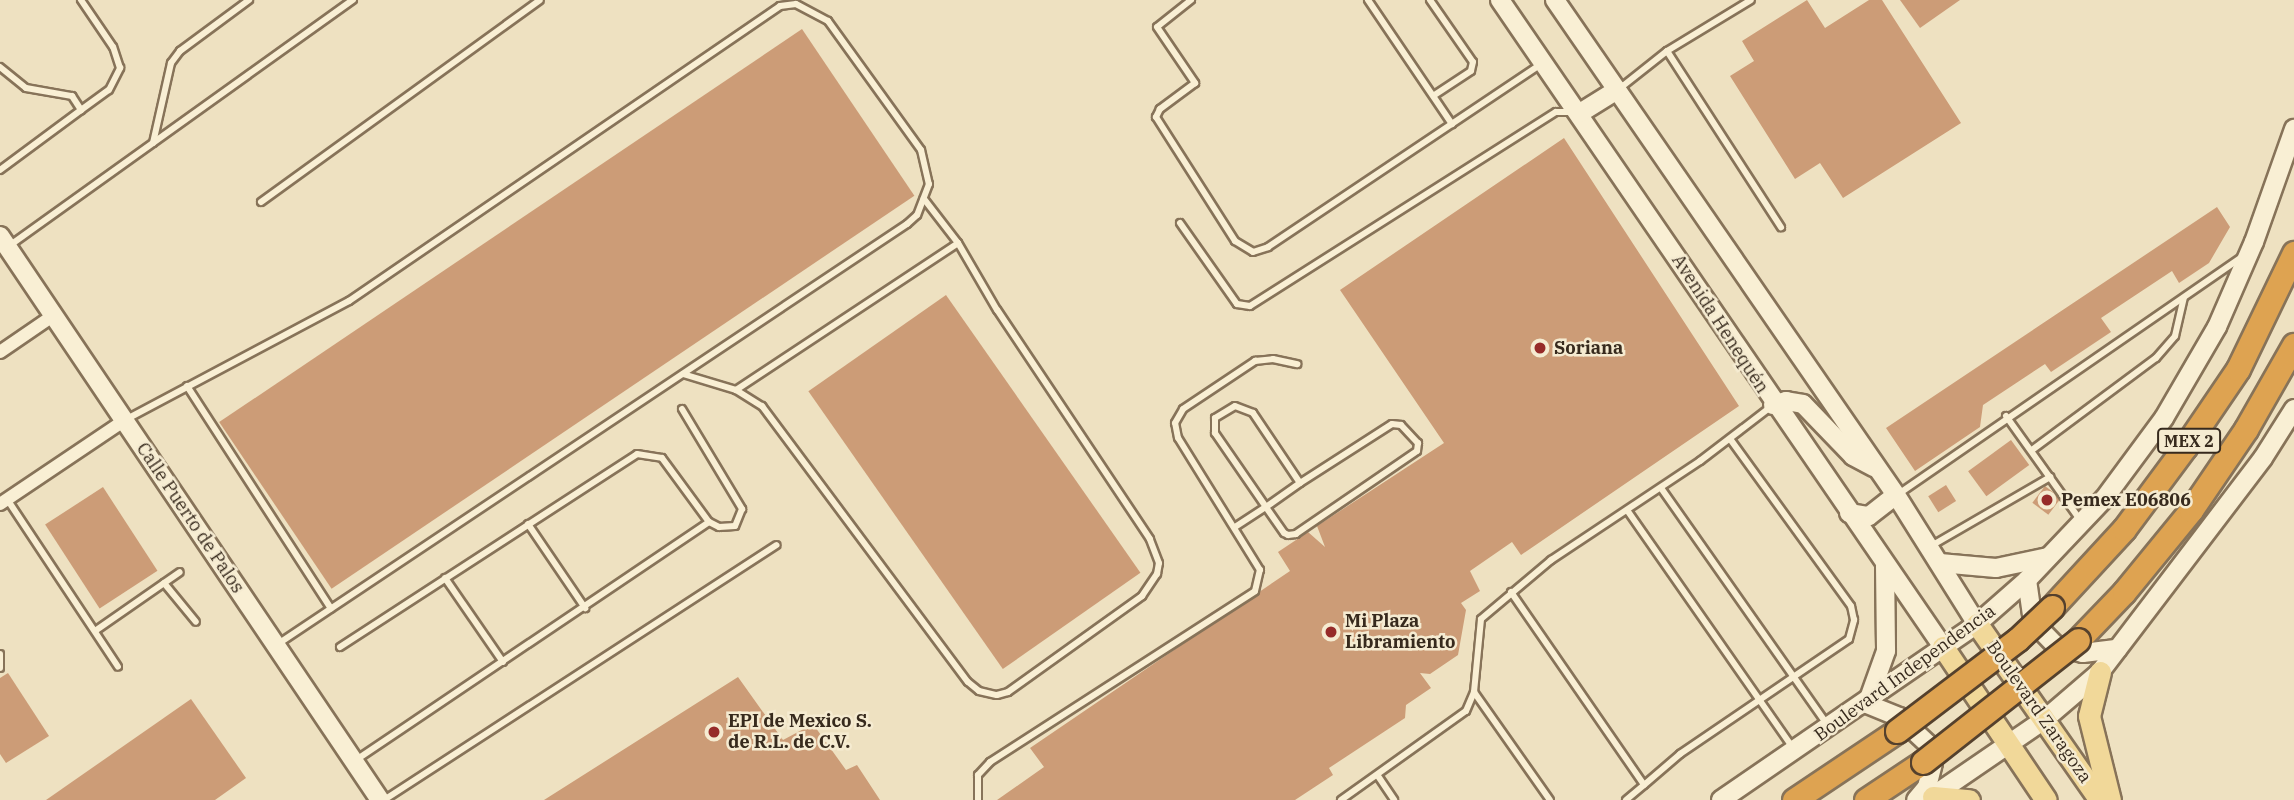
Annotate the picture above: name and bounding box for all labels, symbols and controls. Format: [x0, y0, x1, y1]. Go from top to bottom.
street label: Avenida Henequén [1667, 250, 1773, 398]
place label: Soriana [1554, 337, 1623, 359]
marker: Soriana [1532, 340, 1548, 356]
road number: MEX 2 [2156, 428, 2222, 454]
street label: Calle Puerto de Palos [132, 439, 248, 597]
place label: Pemex E06806 [2061, 489, 2191, 511]
marker: Pemex E06806 [2039, 492, 2055, 508]
street label: Boulevard Independencia [1810, 600, 2000, 746]
place label: Mi Plaza Libramiento [1345, 611, 1455, 654]
marker: Mi Plaza Libramiento [1323, 624, 1339, 640]
street label: Boulevard Zaragoza [1982, 637, 2096, 787]
place label: EPI de Mexico S. de R.L. de C.V. [728, 711, 872, 754]
marker: EPI de Mexico S. de R.L. de C.V. [706, 724, 722, 740]

